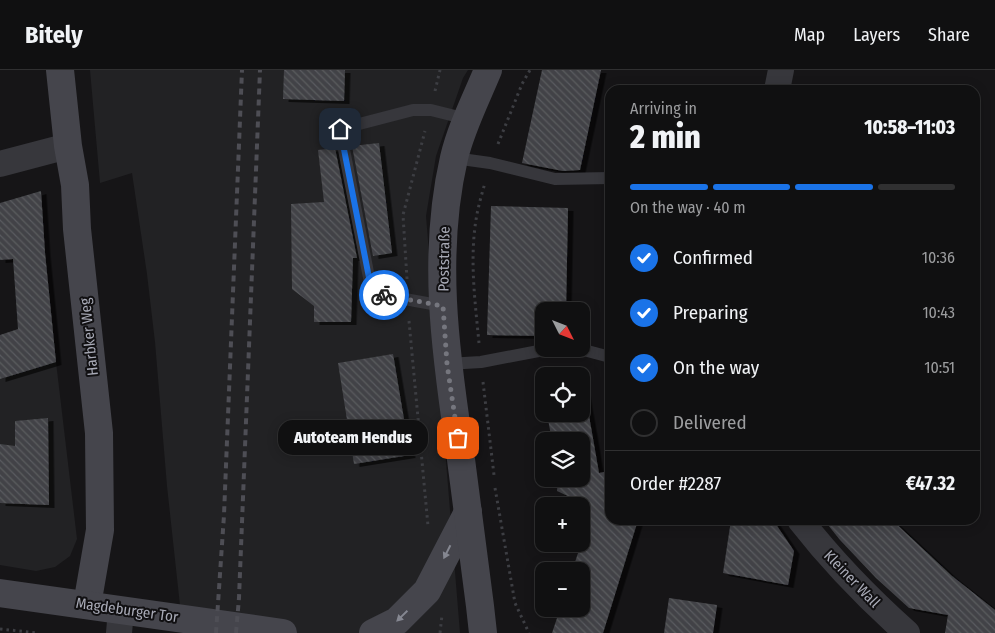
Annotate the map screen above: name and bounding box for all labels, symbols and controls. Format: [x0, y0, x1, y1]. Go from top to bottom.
text: Bitely [25, 21, 83, 49]
text: Map [794, 24, 825, 46]
text: Layers [853, 24, 900, 46]
text: Share [928, 24, 970, 46]
text: Arriving in [630, 99, 697, 118]
pin [319, 108, 361, 150]
icon: home [326, 115, 354, 143]
text: 10:58–11:03 [864, 116, 955, 139]
text: 2 min [630, 118, 701, 156]
text: On the way · 40 m [630, 198, 746, 217]
street label: Poststraße [434, 226, 454, 292]
icon: check [630, 244, 658, 272]
text: Confirmed [673, 246, 753, 269]
text: 10:36 [922, 248, 955, 267]
courier [359, 270, 409, 320]
icon: bike [370, 281, 398, 309]
street label: Harbker Weg [76, 297, 102, 377]
icon: check [630, 299, 658, 327]
text: Preparing [673, 301, 748, 324]
north arrow [535, 302, 590, 358]
map controls [535, 302, 590, 617]
text: 10:43 [922, 303, 955, 322]
icon: check [630, 354, 658, 382]
text: On the way [673, 356, 759, 379]
text: 10:51 [924, 358, 955, 377]
button: locate [535, 367, 590, 422]
text: Delivered [673, 411, 747, 434]
pin [437, 417, 479, 459]
callout: Autoteam Hendus [278, 420, 428, 456]
icon: bag [444, 424, 472, 452]
text: Autoteam Hendus [294, 428, 412, 447]
button: layers [535, 432, 590, 487]
text: Order #2287 [630, 472, 721, 495]
text: €47.32 [906, 472, 955, 495]
button: + [535, 497, 590, 552]
one-way arrow [443, 544, 451, 559]
street label: Kleiner Wall [820, 546, 884, 612]
button: − [535, 562, 590, 617]
street label: Magdeburger Tor [75, 594, 180, 626]
one-way arrow [396, 609, 408, 621]

